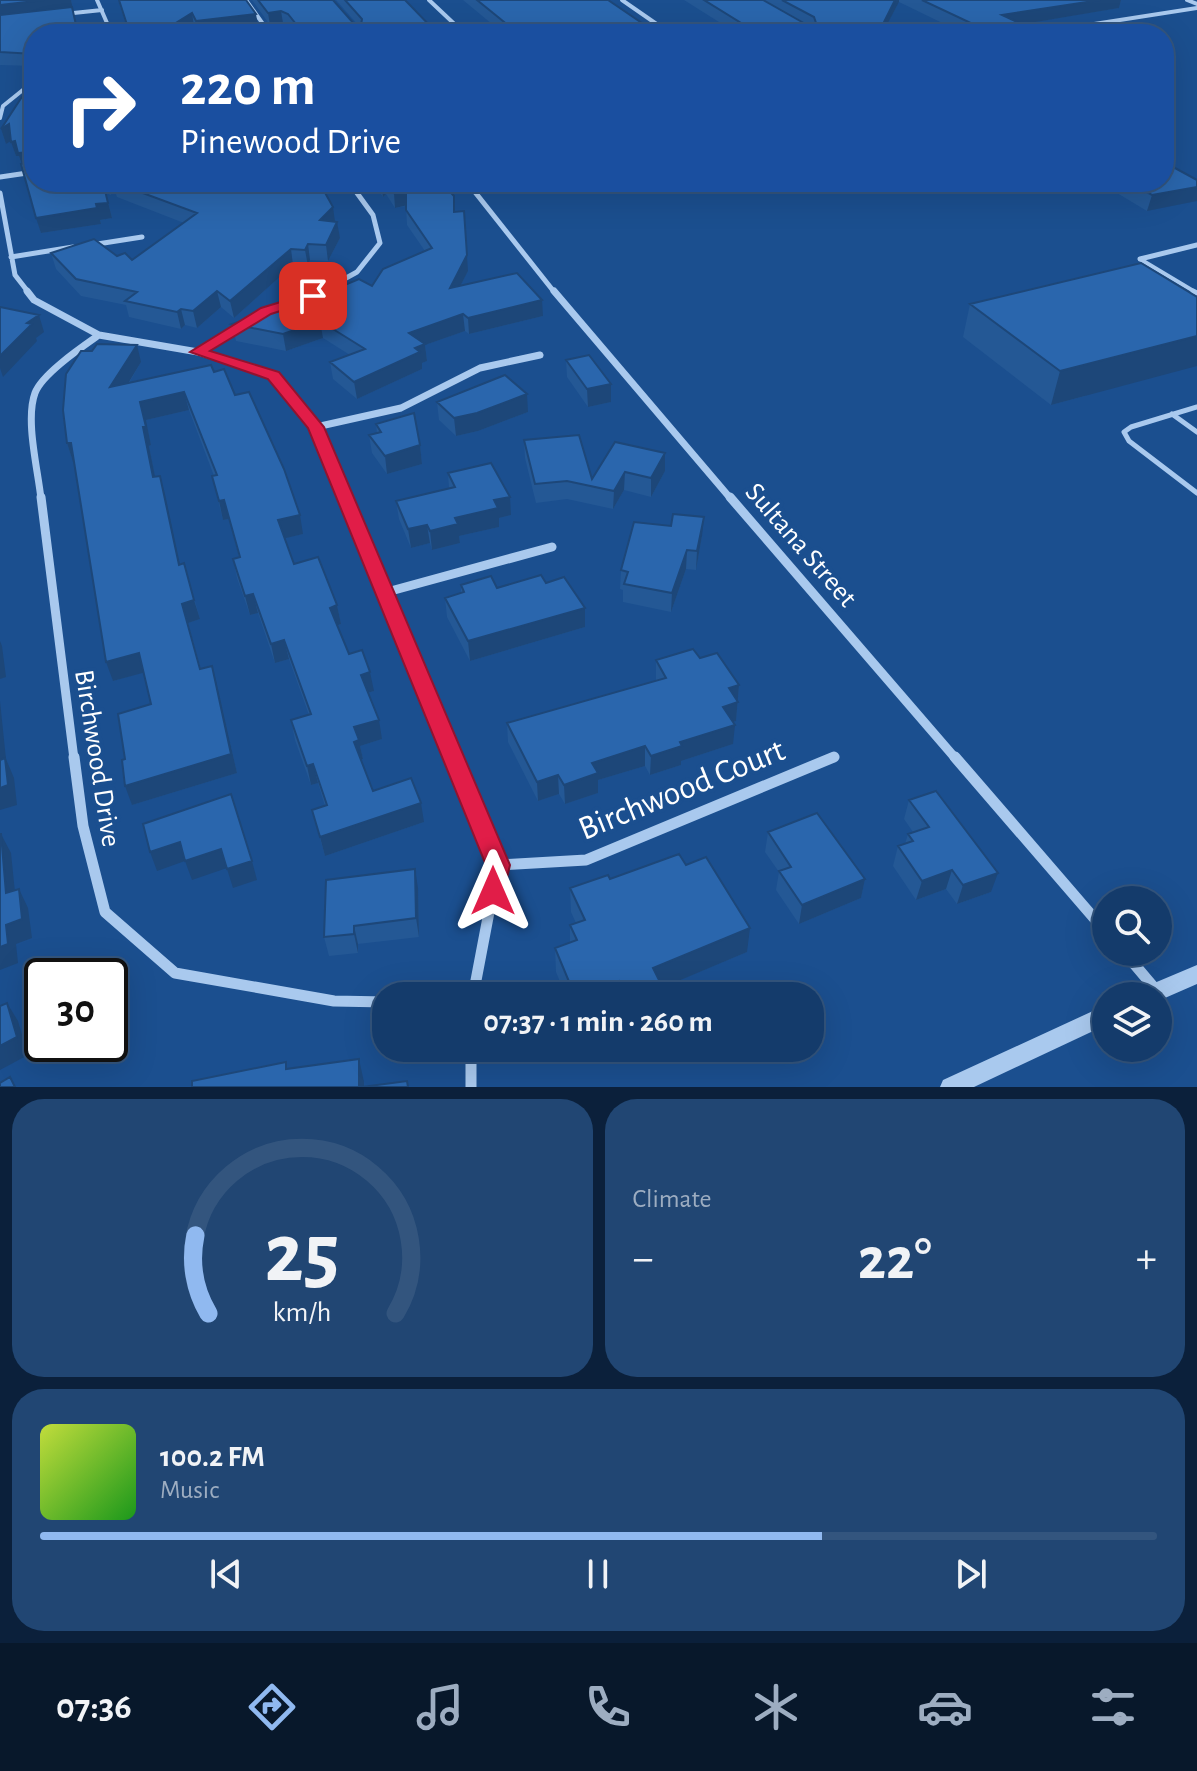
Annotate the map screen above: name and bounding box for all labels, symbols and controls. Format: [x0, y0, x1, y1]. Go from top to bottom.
icon: right [48, 56, 152, 160]
text: 220 m [180, 59, 316, 115]
text: Pinewood Drive [180, 124, 401, 160]
pin [279, 262, 347, 330]
icon: arrive [291, 274, 335, 318]
street label: Sultana Street [739, 478, 862, 613]
street label: Birchwood Drive [69, 668, 125, 849]
street label: Birchwood Court [574, 733, 790, 847]
position arrow [451, 849, 535, 933]
map controls [1092, 886, 1172, 1062]
button: search [1092, 886, 1172, 966]
speed limit sign: 30 [24, 958, 128, 1062]
button: layers [1092, 982, 1172, 1062]
text: 07:37 · 1 min · 260 m [483, 1007, 713, 1037]
text: Climate [633, 1186, 711, 1212]
text: 25 [265, 1213, 340, 1297]
text: 22° [858, 1230, 932, 1290]
text: − [633, 1237, 654, 1281]
text: + [1136, 1237, 1157, 1281]
text: km/h [273, 1298, 332, 1327]
text: 100.2 FM [160, 1442, 265, 1472]
text: Music [160, 1477, 219, 1503]
icon: previous [204, 1552, 248, 1596]
icon: pause [576, 1552, 620, 1596]
icon: next [949, 1552, 993, 1596]
icon: directions [244, 1679, 300, 1735]
icon: music [412, 1679, 468, 1735]
icon: phone [580, 1679, 636, 1735]
icon: climate [748, 1679, 804, 1735]
icon: car [917, 1679, 973, 1735]
icon: filters [1085, 1679, 1141, 1735]
text: 07:36 [56, 1689, 132, 1725]

